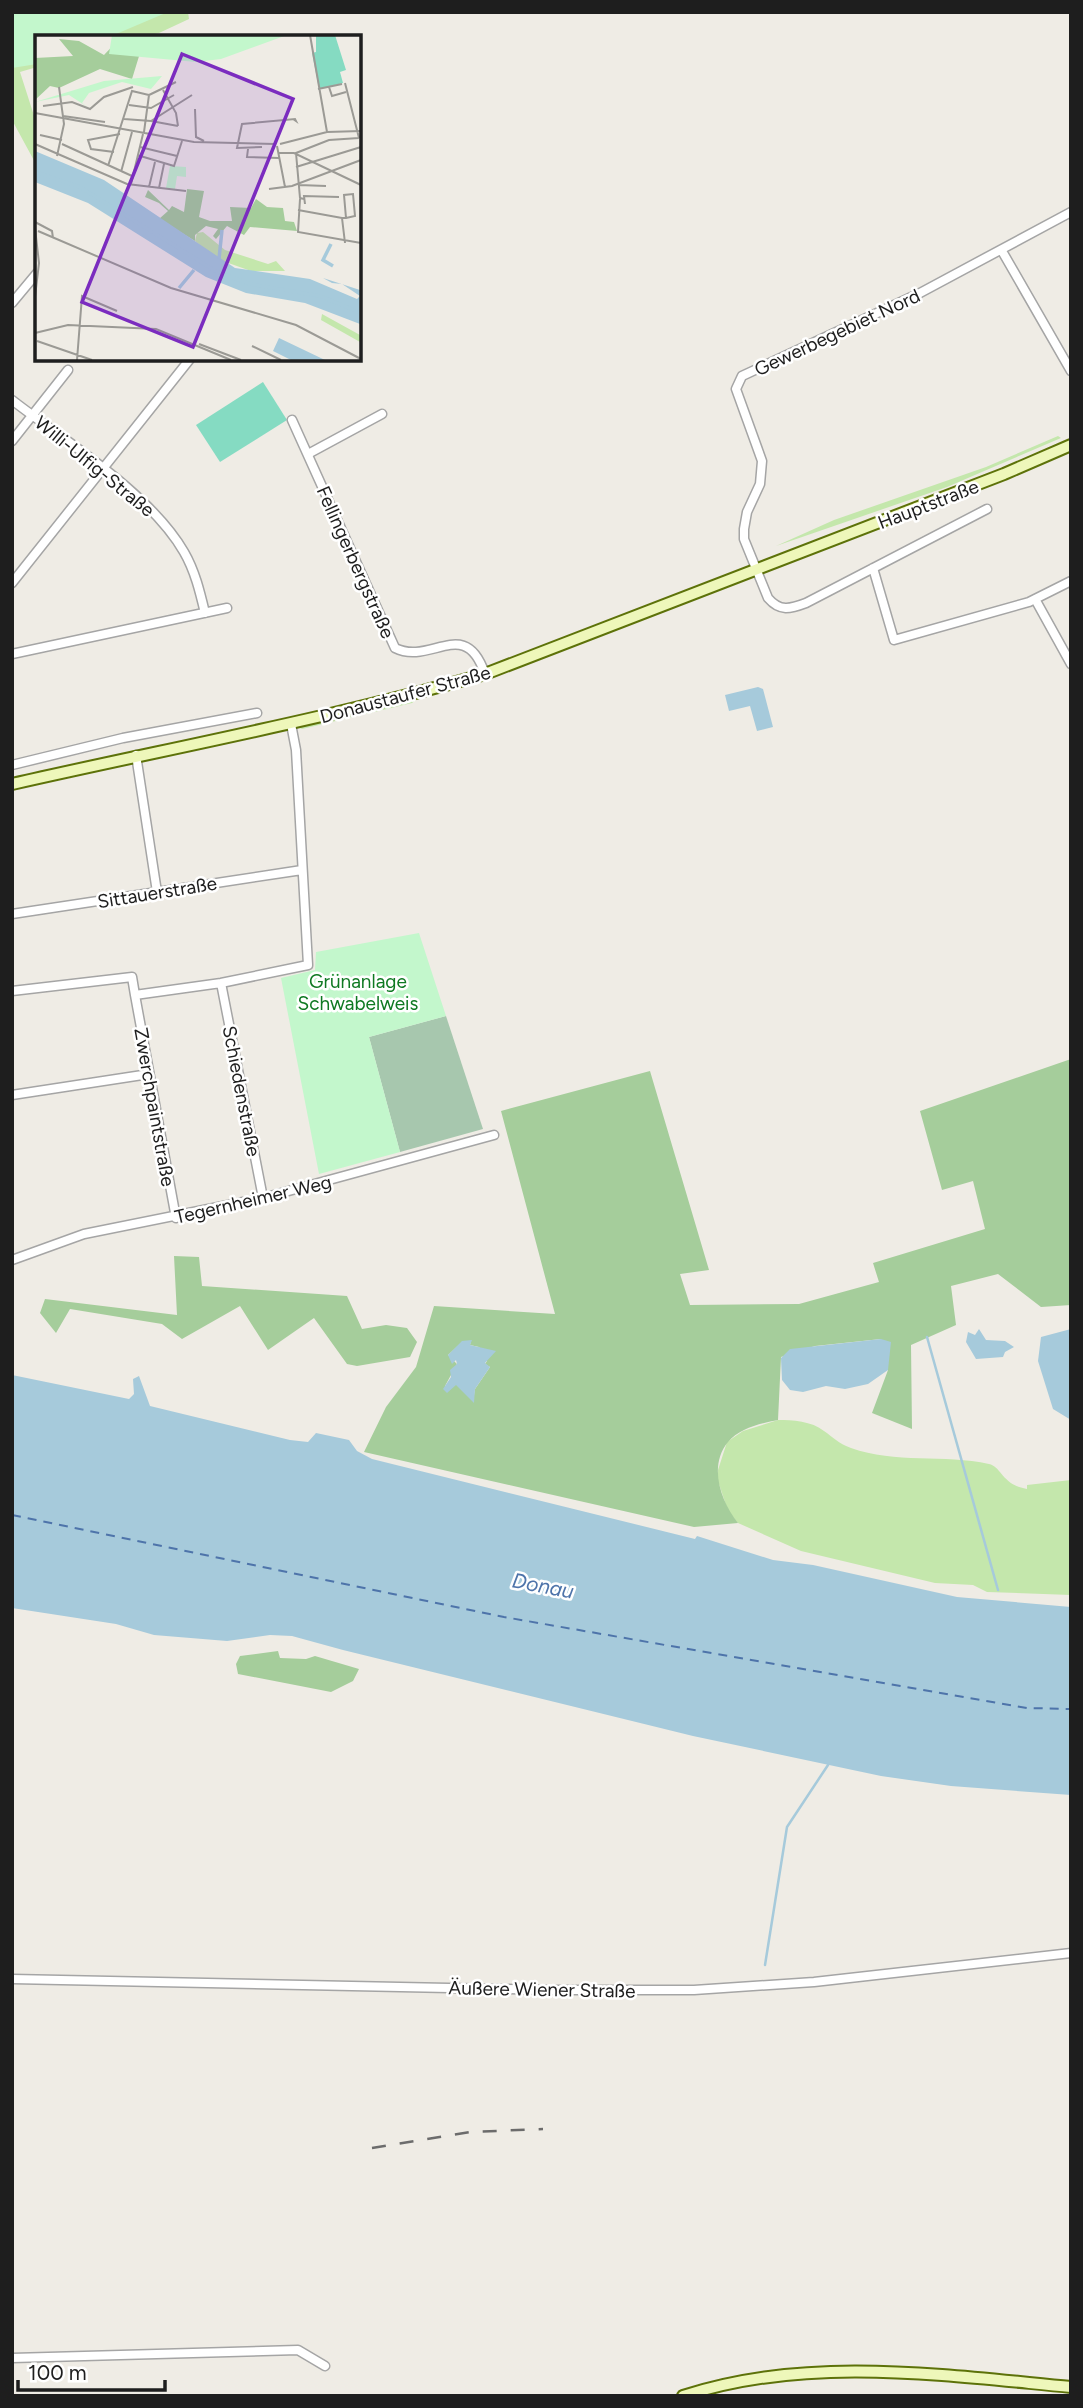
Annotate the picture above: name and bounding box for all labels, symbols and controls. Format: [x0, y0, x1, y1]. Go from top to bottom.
inset map [35, 35, 360, 360]
street label: Gewerbegebiet Nord [751, 284, 924, 381]
street label: Willi-Ulfig-Straße [30, 411, 159, 522]
street label: Hauptstraße [874, 475, 982, 534]
street label: Fellingerbergstraße [312, 483, 399, 642]
street label: Donaustaufer Straße [317, 661, 493, 728]
street label: Sittauerstraße [96, 872, 218, 913]
park label: Grünanlage Schwabelweis [298, 970, 419, 1015]
street label: Schiedenstraße [218, 1024, 265, 1158]
street label: Zwerchpaintstraße [129, 1026, 180, 1188]
street label: Tegernheimer Weg [172, 1170, 334, 1229]
water label: Donau [510, 1567, 576, 1604]
street label: Äußere Wiener Straße [448, 1976, 636, 2003]
scale bar [18, 2348, 164, 2392]
text: 100 m [28, 2360, 87, 2385]

